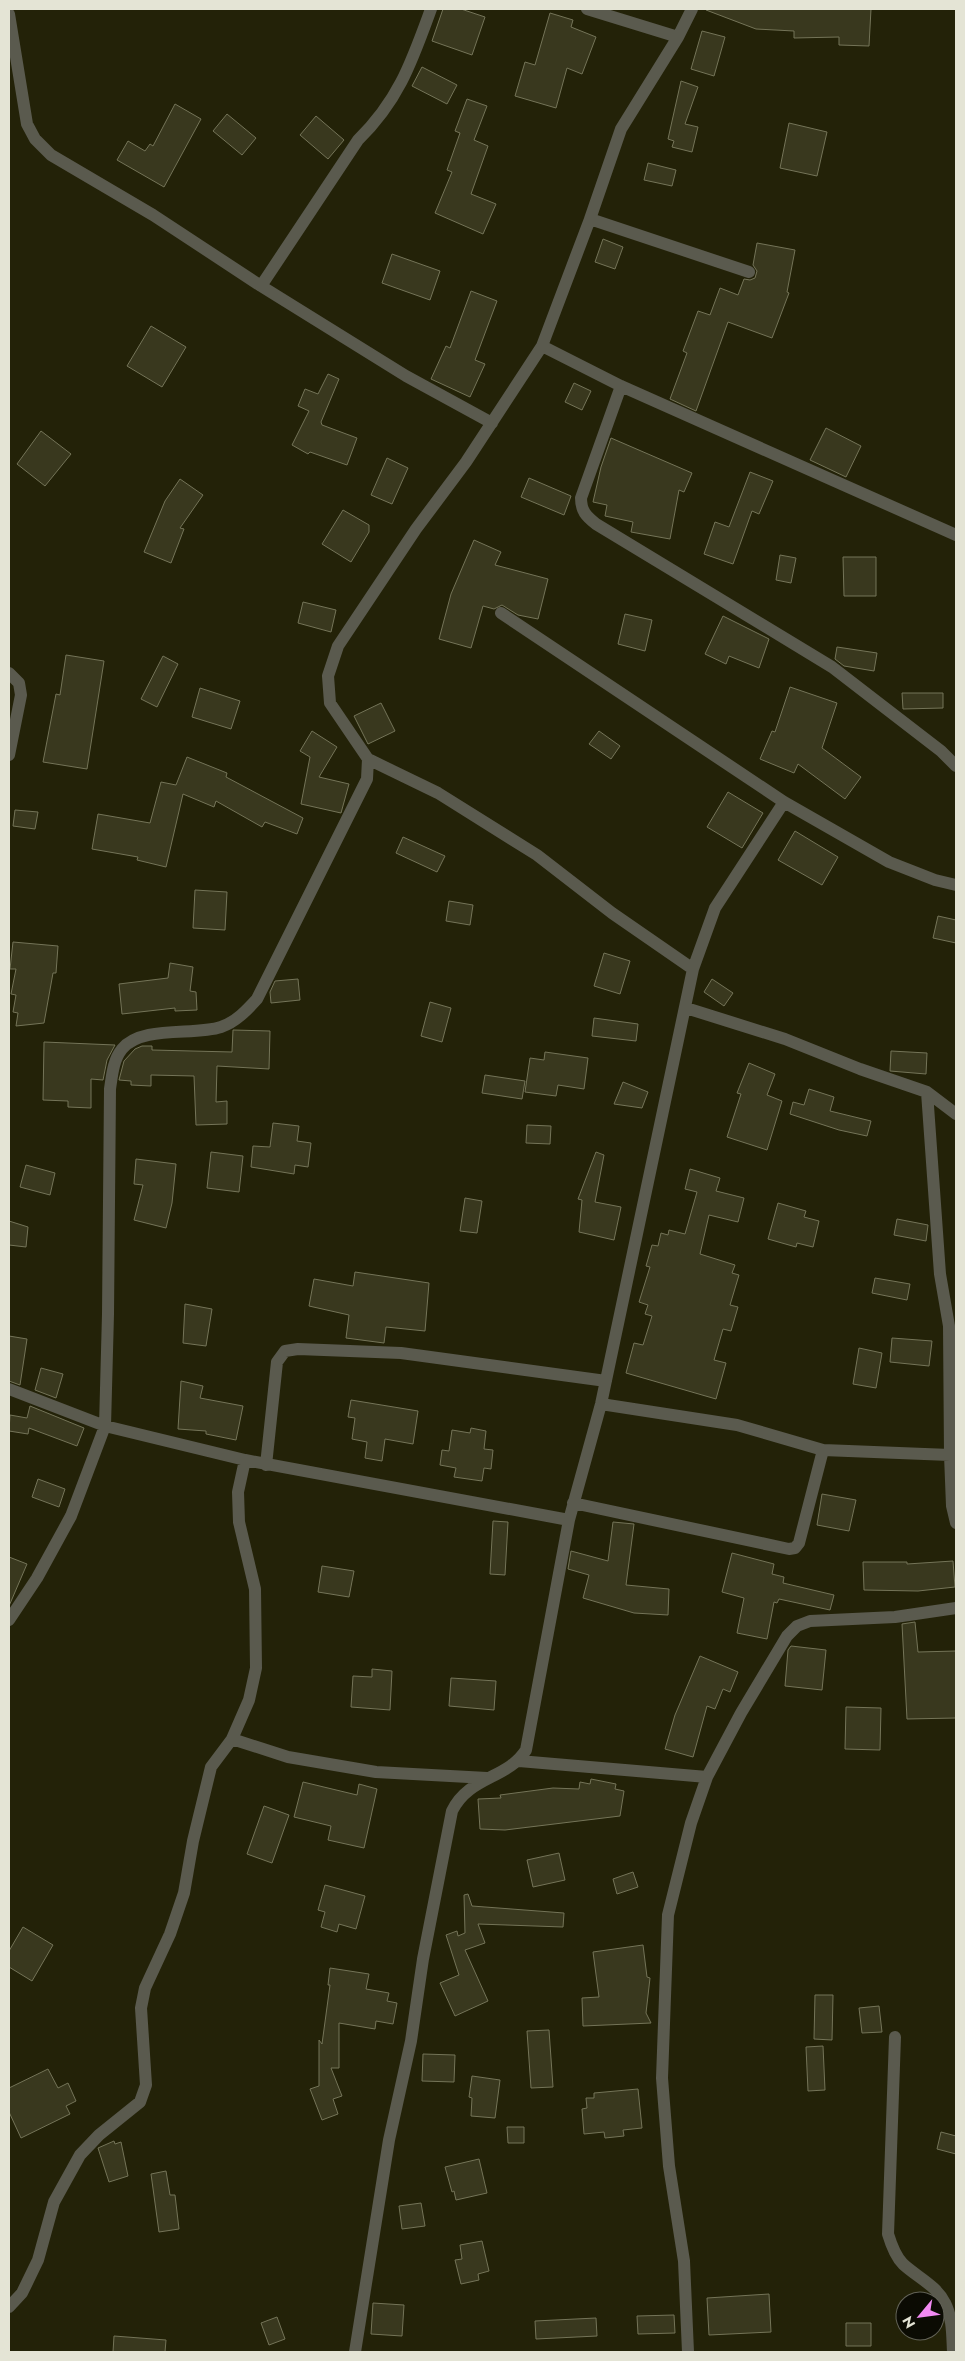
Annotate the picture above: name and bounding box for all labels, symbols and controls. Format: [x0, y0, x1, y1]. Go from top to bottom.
north arrow [895, 2291, 945, 2341]
text: N [897, 2313, 920, 2332]

